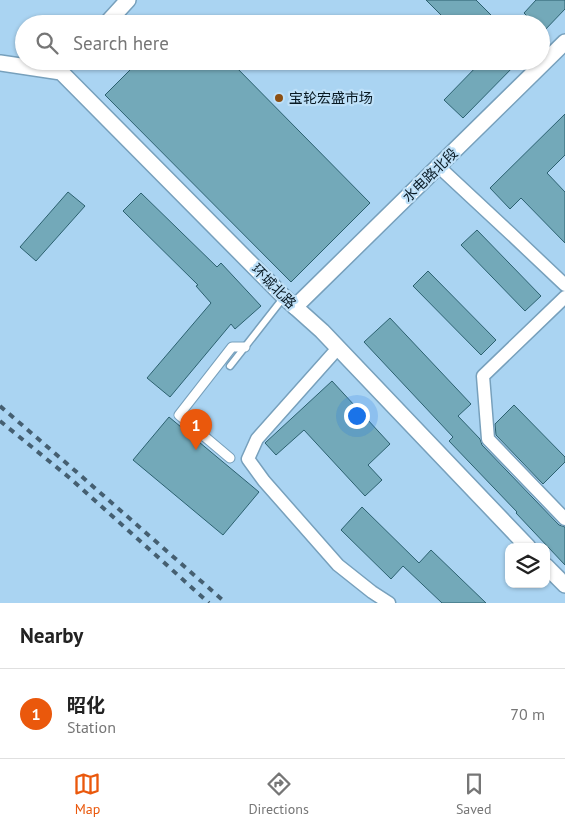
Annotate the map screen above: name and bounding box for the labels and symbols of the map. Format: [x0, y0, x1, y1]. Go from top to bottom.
place label: 宝轮宏盛市场 [289, 89, 373, 107]
marker: 宝轮宏盛市场 [273, 92, 285, 104]
street label: 水电路北段 [399, 144, 461, 206]
street label: 环城北路 [248, 260, 300, 312]
your location [344, 403, 370, 429]
pin: 1 [180, 409, 212, 450]

